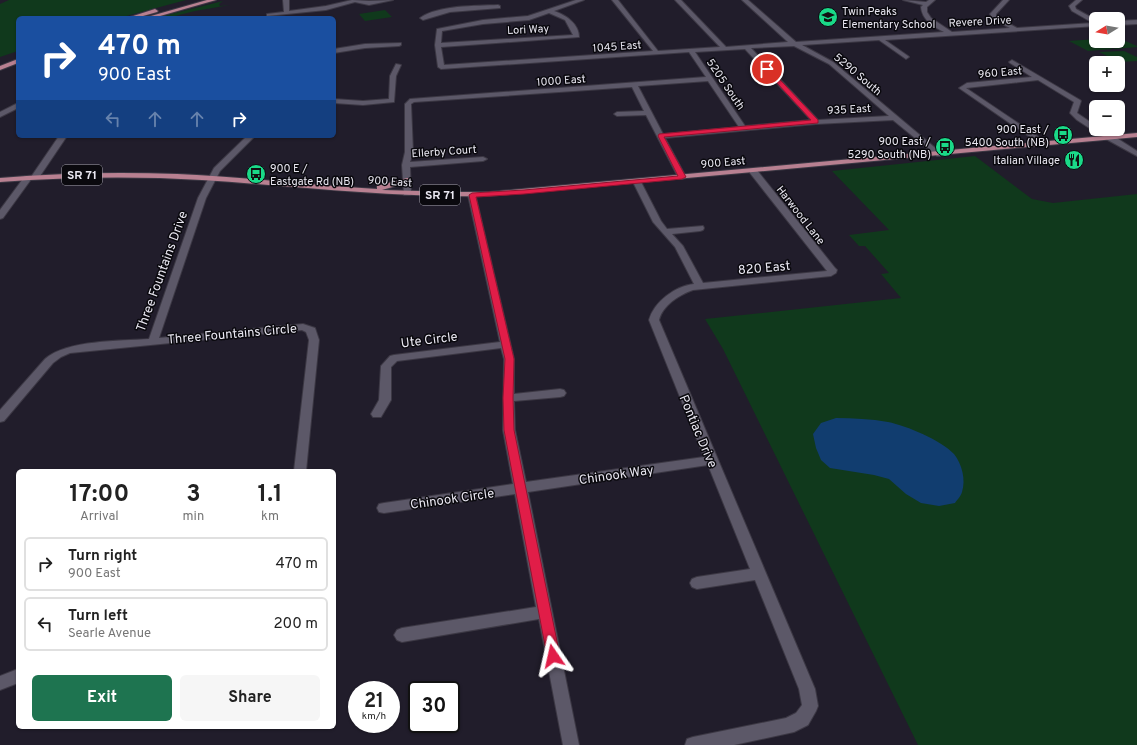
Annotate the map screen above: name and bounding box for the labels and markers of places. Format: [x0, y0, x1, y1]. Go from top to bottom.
place label: Twin Peaks Elementary School [842, 5, 935, 32]
school or university icon: Twin Peaks Elementary School [817, 6, 839, 28]
pin [750, 52, 784, 86]
place label: 900 East / 5400 South (NB) [965, 123, 1050, 150]
bus stop icon: 900 East / 5400 South (NB) [1052, 124, 1074, 146]
place label: 900 East / 5290 South (NB) [848, 135, 932, 162]
bus stop icon: 900 East / 5290 South (NB) [934, 136, 956, 158]
restaurant icon: Italian Village [1063, 149, 1085, 171]
place label: Italian Village [993, 154, 1060, 168]
place label: 900 E / Eastgate Rd (NB) [270, 162, 354, 189]
bus stop icon: 900 E / Eastgate Rd (NB) [245, 163, 267, 185]

